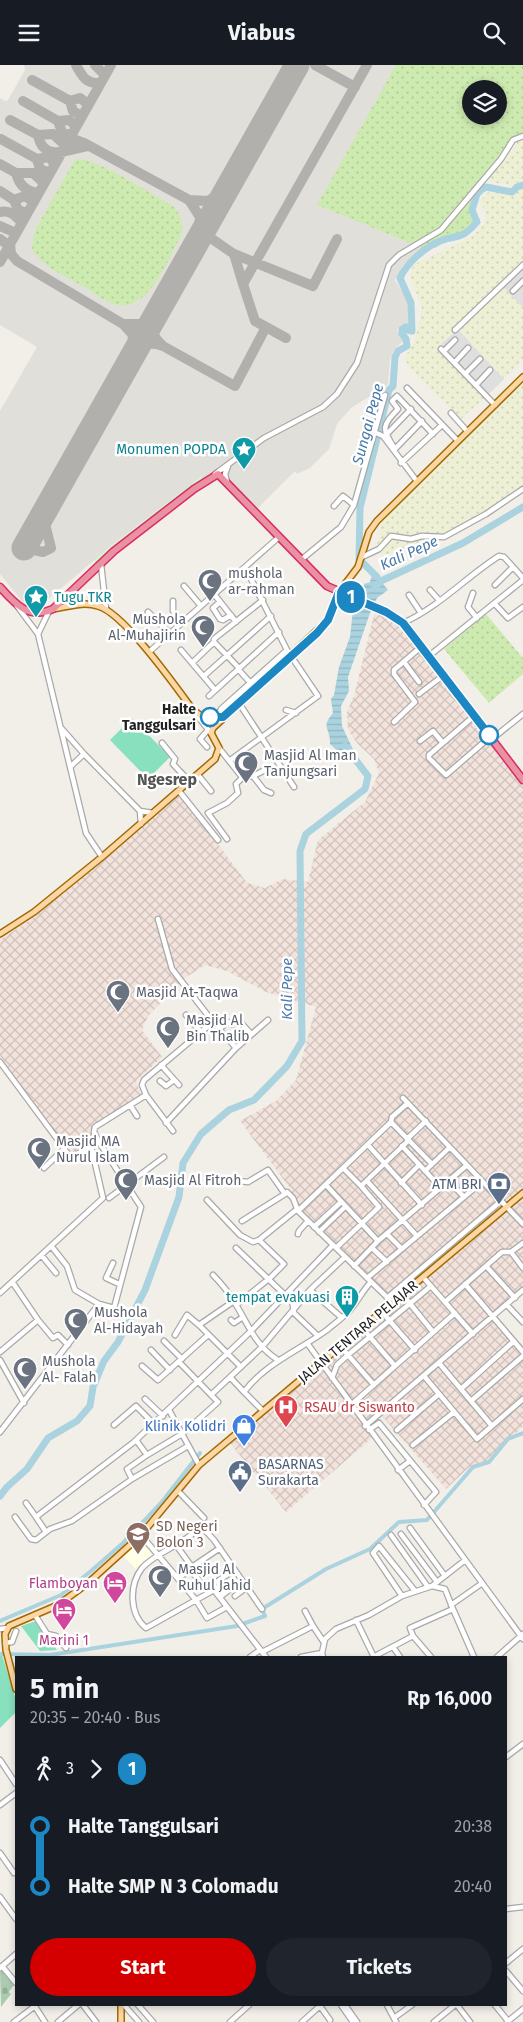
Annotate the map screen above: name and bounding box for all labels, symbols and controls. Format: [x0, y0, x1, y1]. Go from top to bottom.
icon: menu [15, 19, 43, 47]
text: Viabus [228, 19, 295, 46]
icon: search [480, 19, 508, 47]
map controls [462, 80, 507, 125]
button: layers [462, 80, 507, 125]
water label: Sungai Pepe [348, 381, 388, 467]
place icon: Monumen POPDA [231, 436, 257, 470]
place label: Monumen POPDA [116, 441, 226, 458]
water label: Kali Pepe [377, 532, 441, 574]
place label: mushola ar-rahman [228, 565, 295, 598]
mosque icon: mushola ar-rahman [197, 568, 223, 602]
line badge: 1 [335, 581, 367, 613]
place icon: Tugu TKR [23, 584, 49, 618]
text: 1 [347, 586, 355, 608]
place label: Tugu TKR [54, 589, 112, 606]
place label: Mushola Al-Muhajirin [108, 611, 186, 644]
mosque icon: Mushola Al-Muhajirin [190, 614, 216, 648]
place label: Halte Tanggulsari [122, 701, 196, 734]
marker: Halte Tanggulsari [200, 707, 220, 727]
unlabelled marker [479, 725, 499, 745]
place label: Masjid Al Iman Tanjungsari [264, 747, 357, 780]
mosque icon: Masjid Al Iman Tanjungsari [233, 750, 259, 784]
district label: Ngesrep [137, 770, 197, 789]
water label: Kali Pepe [278, 958, 296, 1020]
mosque icon: Masjid At-Taqwa [105, 979, 131, 1013]
place label: Masjid At-Taqwa [136, 984, 238, 1001]
place label: Masjid Al Bin Thalib [186, 1012, 250, 1045]
mosque icon: Masjid Al Bin Thalib [155, 1015, 181, 1049]
place label: Masjid MA Nurul Islam [56, 1133, 129, 1166]
mosque icon: Masjid MA Nurul Islam [26, 1136, 52, 1170]
mosque icon: Masjid Al Fitroh [113, 1167, 139, 1201]
bank icon: ATM BRI [486, 1171, 512, 1205]
place label: Masjid Al Fitroh [144, 1172, 241, 1189]
place label: ATM BRI [432, 1176, 482, 1193]
street label: JALAN TENTARA PELAJAR [295, 1277, 422, 1387]
building icon: tempat evakuasi [334, 1284, 360, 1318]
place label: tempat evakuasi [226, 1289, 330, 1306]
place label: Mushola Al-Hidayah [94, 1304, 163, 1337]
mosque icon: Mushola Al-Hidayah [63, 1307, 89, 1341]
place label: Mushola Al- Falah [42, 1353, 97, 1386]
mosque icon: Mushola Al- Falah [12, 1356, 38, 1390]
hospital icon: RSAU dr Siswanto [273, 1394, 299, 1428]
place label: RSAU dr Siswanto [304, 1399, 415, 1416]
shop icon: Klinik Kolidri [231, 1413, 257, 1447]
place label: Klinik Kolidri [145, 1418, 226, 1435]
place label: BASARNAS Surakarta [258, 1456, 324, 1489]
public building icon: BASARNAS Surakarta [227, 1459, 253, 1493]
place label: SD Negeri Bolon 3 [156, 1518, 218, 1551]
school or university icon: SD Negeri Bolon 3 [125, 1521, 151, 1555]
place label: Masjid Al Ruhul Jahid [178, 1561, 251, 1594]
mosque icon: Masjid Al Ruhul Jahid [147, 1564, 173, 1598]
hotel icon: Flamboyan [102, 1570, 128, 1604]
place label: Flamboyan [29, 1575, 98, 1592]
hotel icon: Marini 1 [51, 1597, 77, 1631]
place label: Marini 1 [39, 1632, 89, 1649]
text: 5 min [30, 1672, 99, 1705]
text: Rp 16,000 [407, 1687, 492, 1710]
text: 20:35 – 20:40 · Bus [30, 1708, 161, 1727]
icon: walk [30, 1755, 58, 1783]
icon: forward [82, 1755, 110, 1783]
text: 1 [128, 1758, 136, 1780]
text: 3 [66, 1759, 74, 1778]
text: Halte Tanggulsari [68, 1815, 219, 1838]
text: 20:38 [454, 1817, 492, 1836]
text: Halte SMP N 3 Colomadu [68, 1875, 279, 1898]
text: 20:40 [454, 1877, 492, 1896]
button: Start [30, 1938, 256, 1996]
button: Tickets [266, 1938, 492, 1996]

